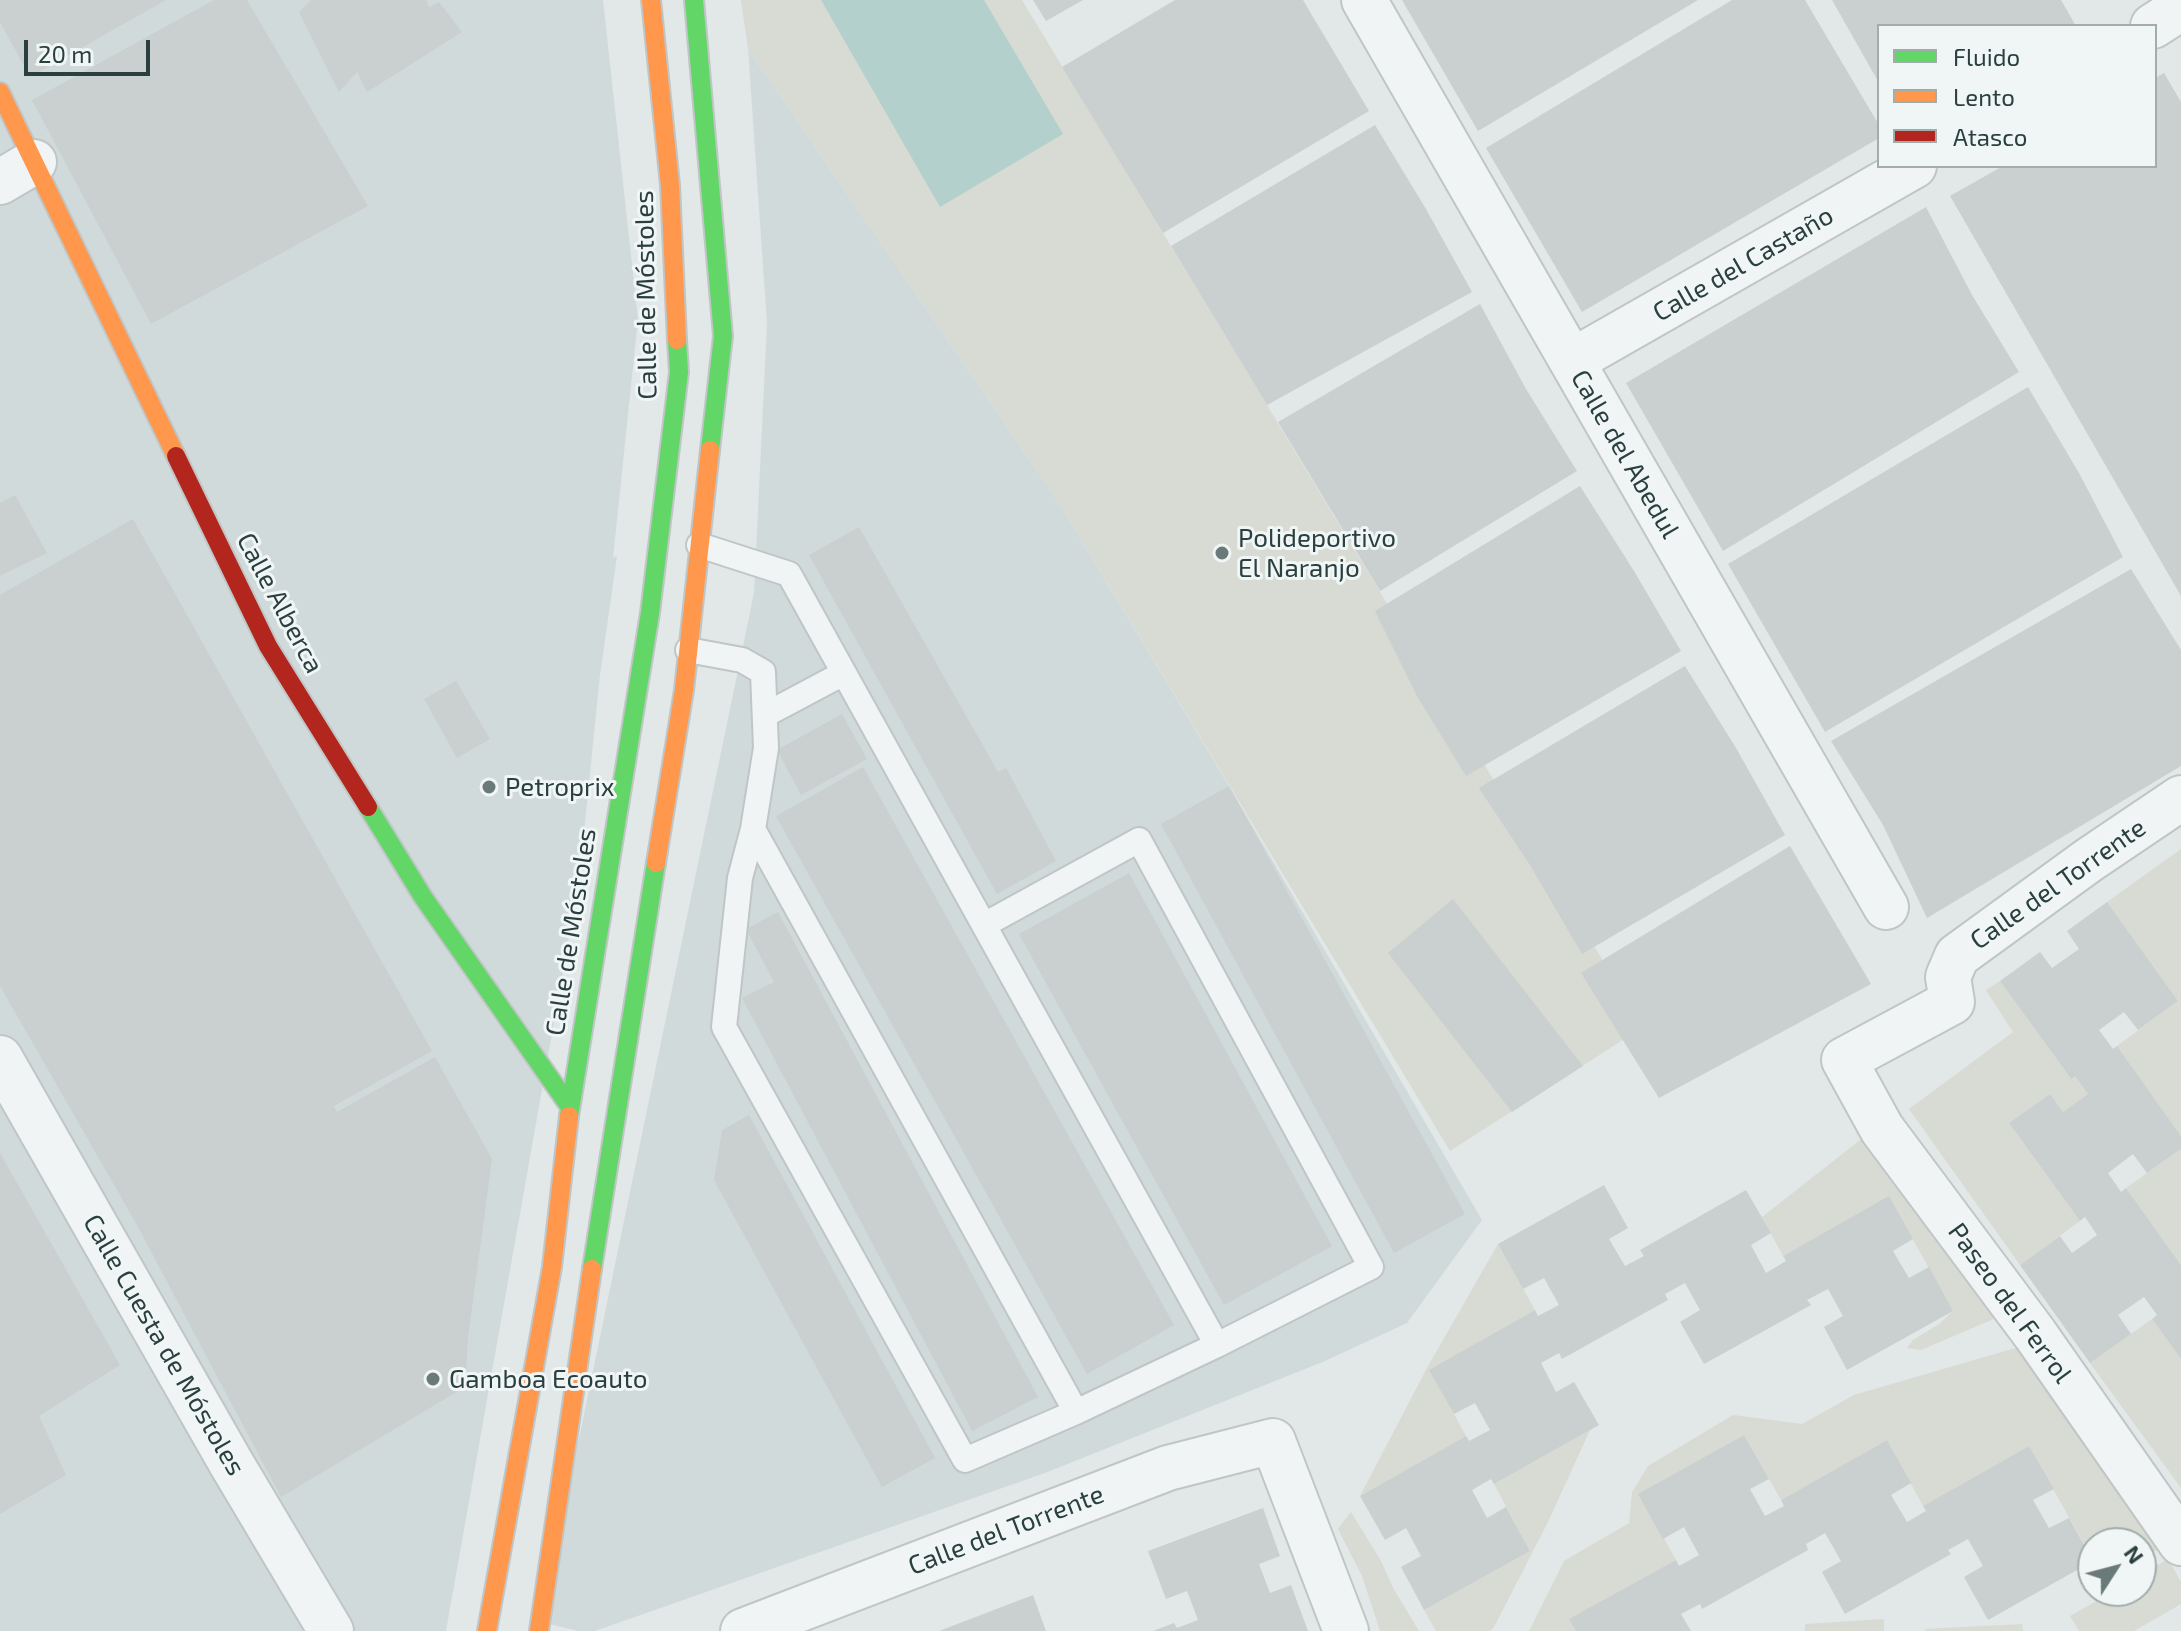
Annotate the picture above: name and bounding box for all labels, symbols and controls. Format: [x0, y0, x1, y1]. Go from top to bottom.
scale bar [28, 24, 154, 74]
legend [1877, 24, 2157, 168]
text: 20 m [38, 39, 92, 68]
text: Fluido [1953, 42, 2020, 71]
text: Lento [1953, 82, 2015, 111]
text: Atasco [1953, 122, 2027, 151]
street label: Calle de Móstoles [629, 190, 663, 400]
street label: Calle del Castaño [1647, 200, 1839, 328]
street label: Calle del Abedul [1564, 364, 1686, 544]
place label: Polideportivo El Naranjo [1238, 522, 1396, 584]
street label: Calle Alberca [230, 528, 330, 678]
marker: Polideportivo El Naranjo [1213, 544, 1231, 562]
place label: Petroprix [505, 771, 615, 803]
marker: Petroprix [480, 778, 498, 796]
street label: Calle del Torrente [1964, 812, 2152, 956]
street label: Calle de Móstoles [539, 826, 603, 1038]
street label: Calle Cuesta de Móstoles [76, 1209, 252, 1481]
street label: Paseo del Ferrol [1941, 1217, 2079, 1389]
place label: Gamboa Ecoauto [449, 1363, 648, 1395]
marker: Gamboa Ecoauto [424, 1370, 442, 1388]
street label: Calle del Torrente [904, 1478, 1108, 1582]
north arrow [2077, 1527, 2157, 1607]
text: N [2120, 1540, 2150, 1568]

